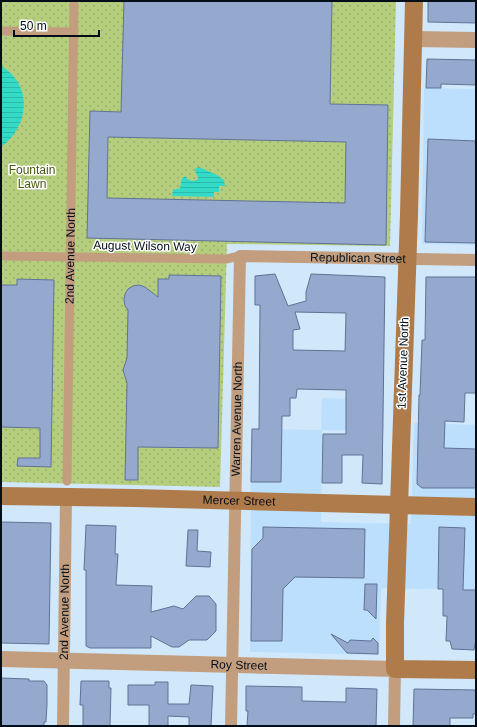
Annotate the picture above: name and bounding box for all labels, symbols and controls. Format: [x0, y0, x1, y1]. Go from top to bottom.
scale bar [14, 12, 99, 38]
text: 50 m [20, 19, 47, 33]
park label: Fountain Lawn [9, 163, 55, 191]
street label: 2nd Avenue North [63, 208, 78, 304]
street label: August Wilson Way [93, 238, 197, 254]
street label: Republican Street [310, 250, 406, 266]
street label: 1st Avenue North [394, 317, 412, 409]
street label: Warren Avenue North [229, 361, 245, 477]
street label: Mercer Street [202, 493, 276, 509]
street label: 2nd Avenue North [57, 564, 72, 660]
street label: Roy Street [210, 657, 268, 673]

